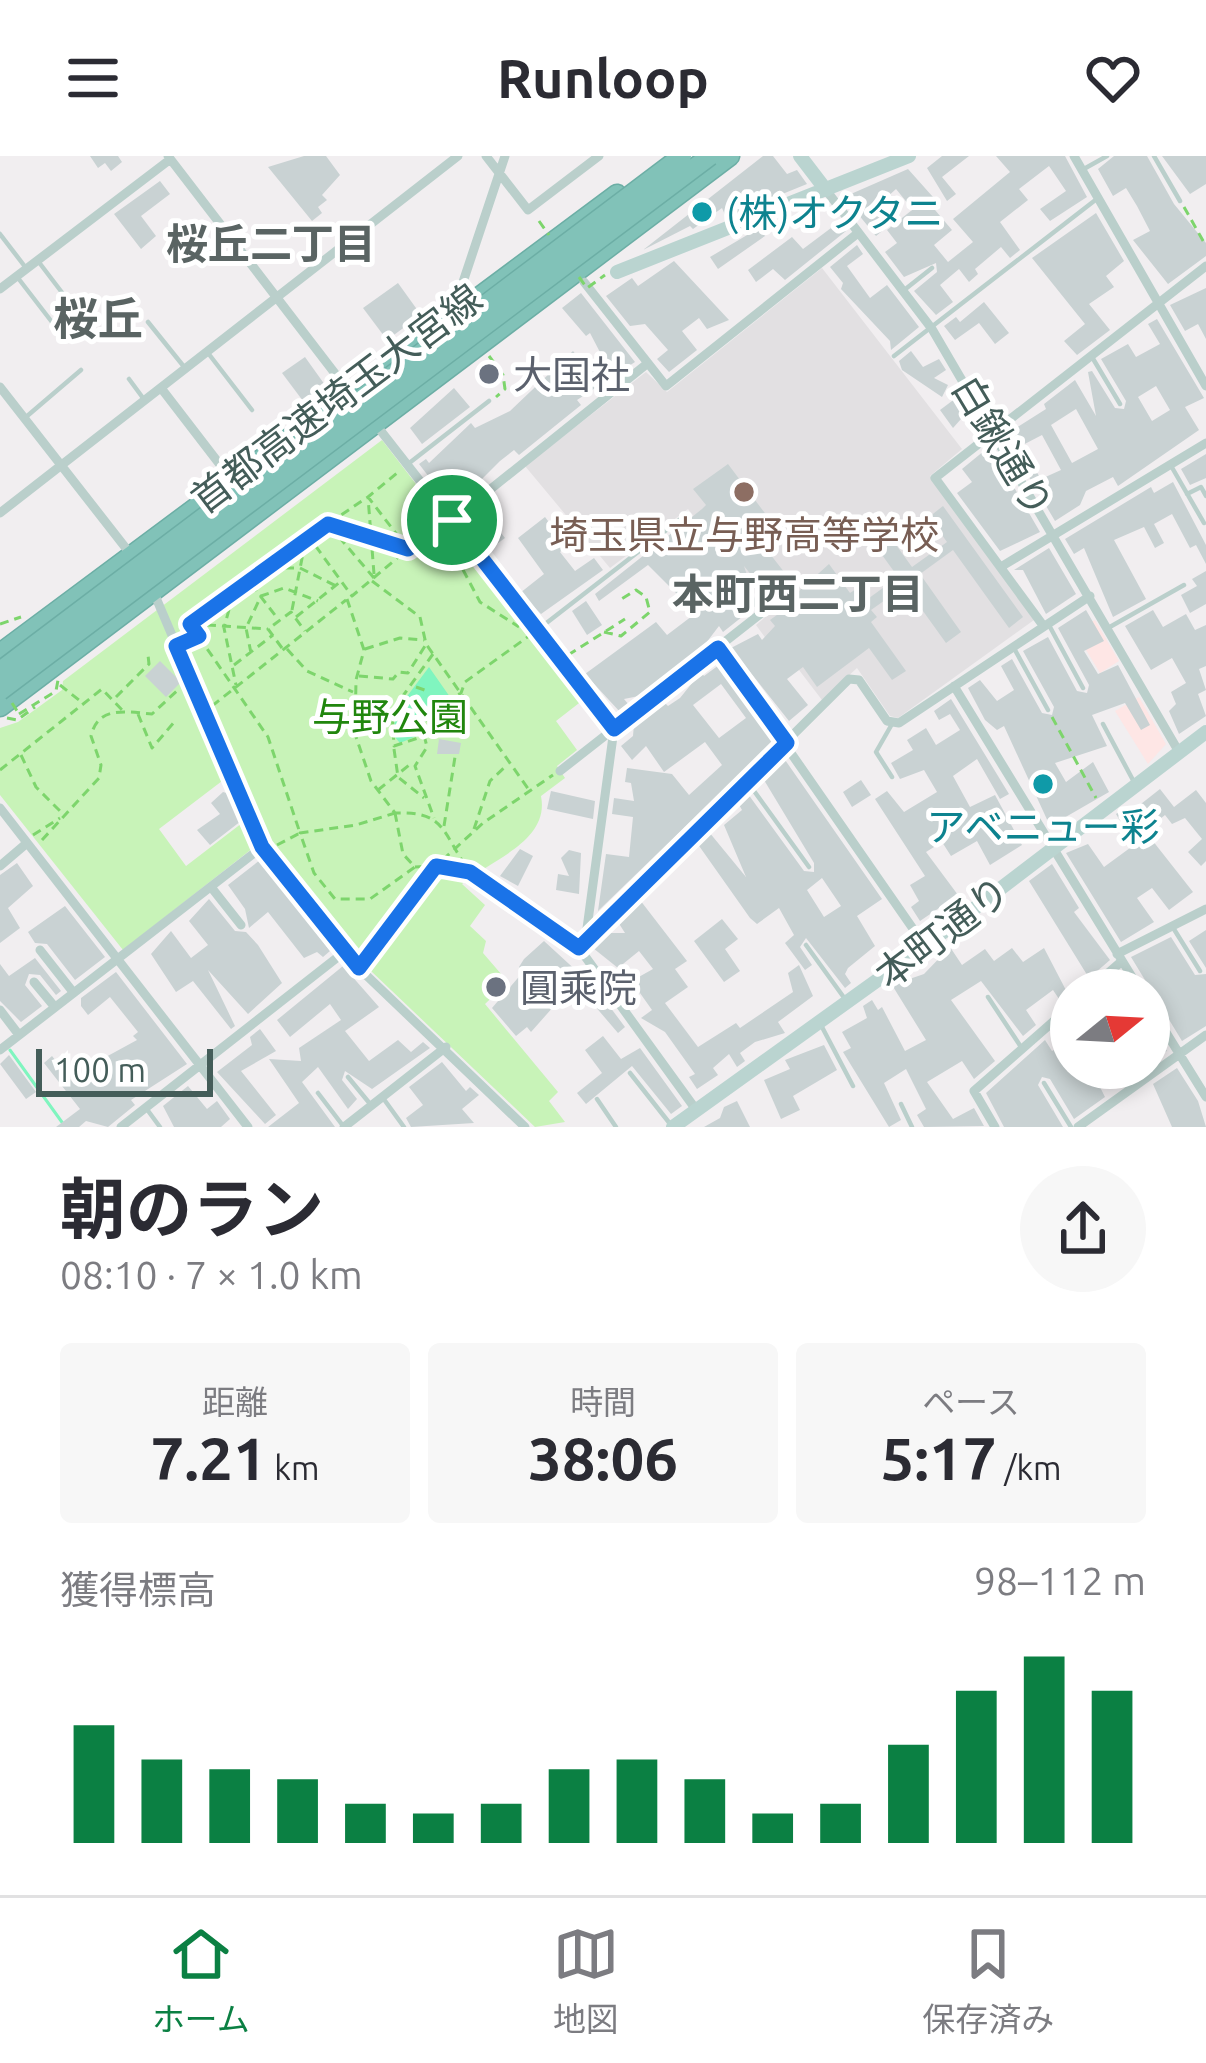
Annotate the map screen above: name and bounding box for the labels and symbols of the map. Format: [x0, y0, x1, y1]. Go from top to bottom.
place label: (株)オクタニ [726, 191, 943, 235]
marker: (株)オクタニ [689, 199, 715, 225]
district label: 桜丘二丁目 [166, 220, 376, 267]
street label: 首都高速埼玉大宮線 [183, 275, 489, 521]
district label: 桜丘 [53, 293, 143, 344]
place label: 大国社 [513, 353, 630, 396]
marker: 大国社 [476, 361, 502, 387]
street label: 白鍬通り [944, 368, 1062, 524]
pin [401, 469, 503, 571]
marker: 埼玉県立与野高等学校 [731, 479, 757, 505]
place label: 埼玉県立与野高等学校 [549, 513, 939, 556]
district label: 本町西二丁目 [672, 570, 924, 617]
park label: 与野公園 [312, 695, 468, 738]
marker: アベニュー彩 [1030, 771, 1056, 797]
place label: アベニュー彩 [926, 805, 1160, 848]
street label: 本町通り [867, 868, 1017, 996]
place label: 圓乘院 [520, 966, 637, 1009]
north arrow [1050, 969, 1170, 1089]
marker: 圓乘院 [483, 974, 509, 1000]
scale bar [36, 1043, 213, 1096]

